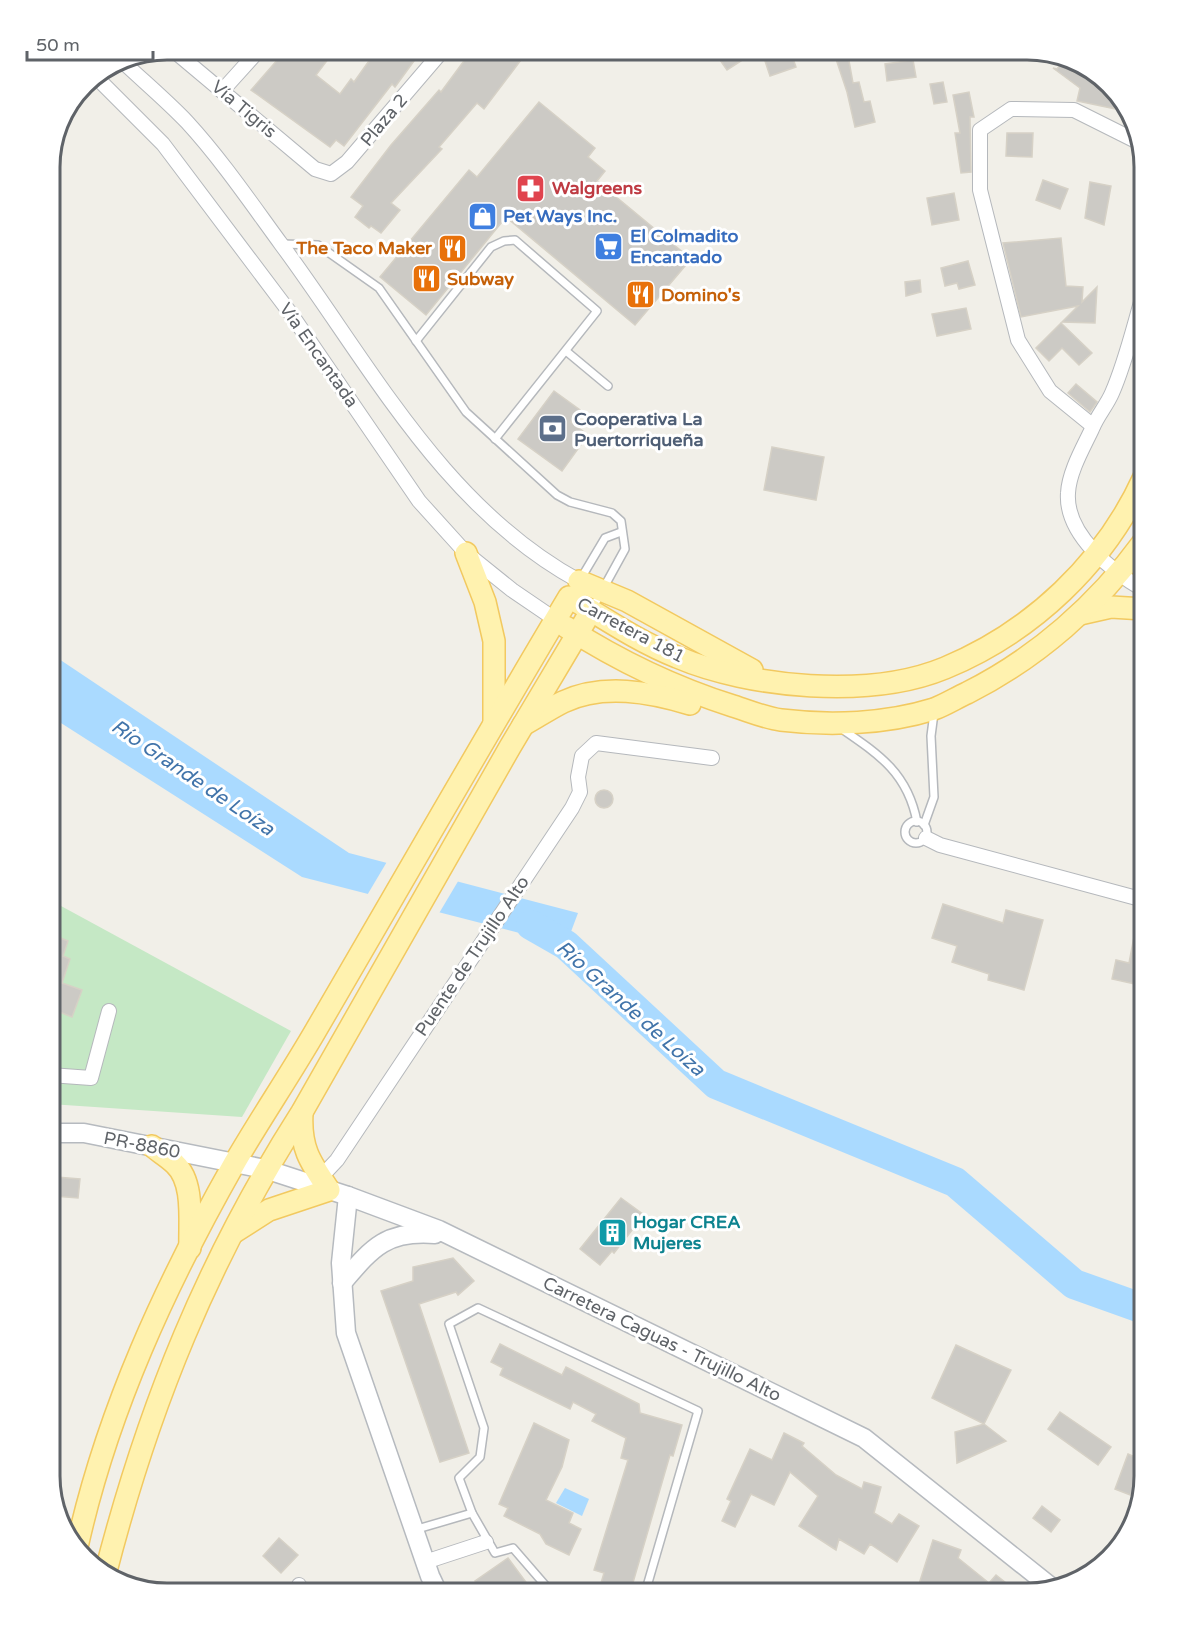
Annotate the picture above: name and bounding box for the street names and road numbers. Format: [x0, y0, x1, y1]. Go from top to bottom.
street label: Vía Tigris [207, 75, 281, 143]
street label: Plaza 2 [356, 89, 412, 151]
street label: Vía Encantada [275, 298, 363, 412]
street label: Carretera 181 [573, 592, 689, 668]
street label: Puente de Trujillo Alto [410, 872, 534, 1040]
street label: PR-8860 [102, 1127, 182, 1163]
street label: Carretera Caguas - Trujillo Alto [539, 1272, 785, 1406]

